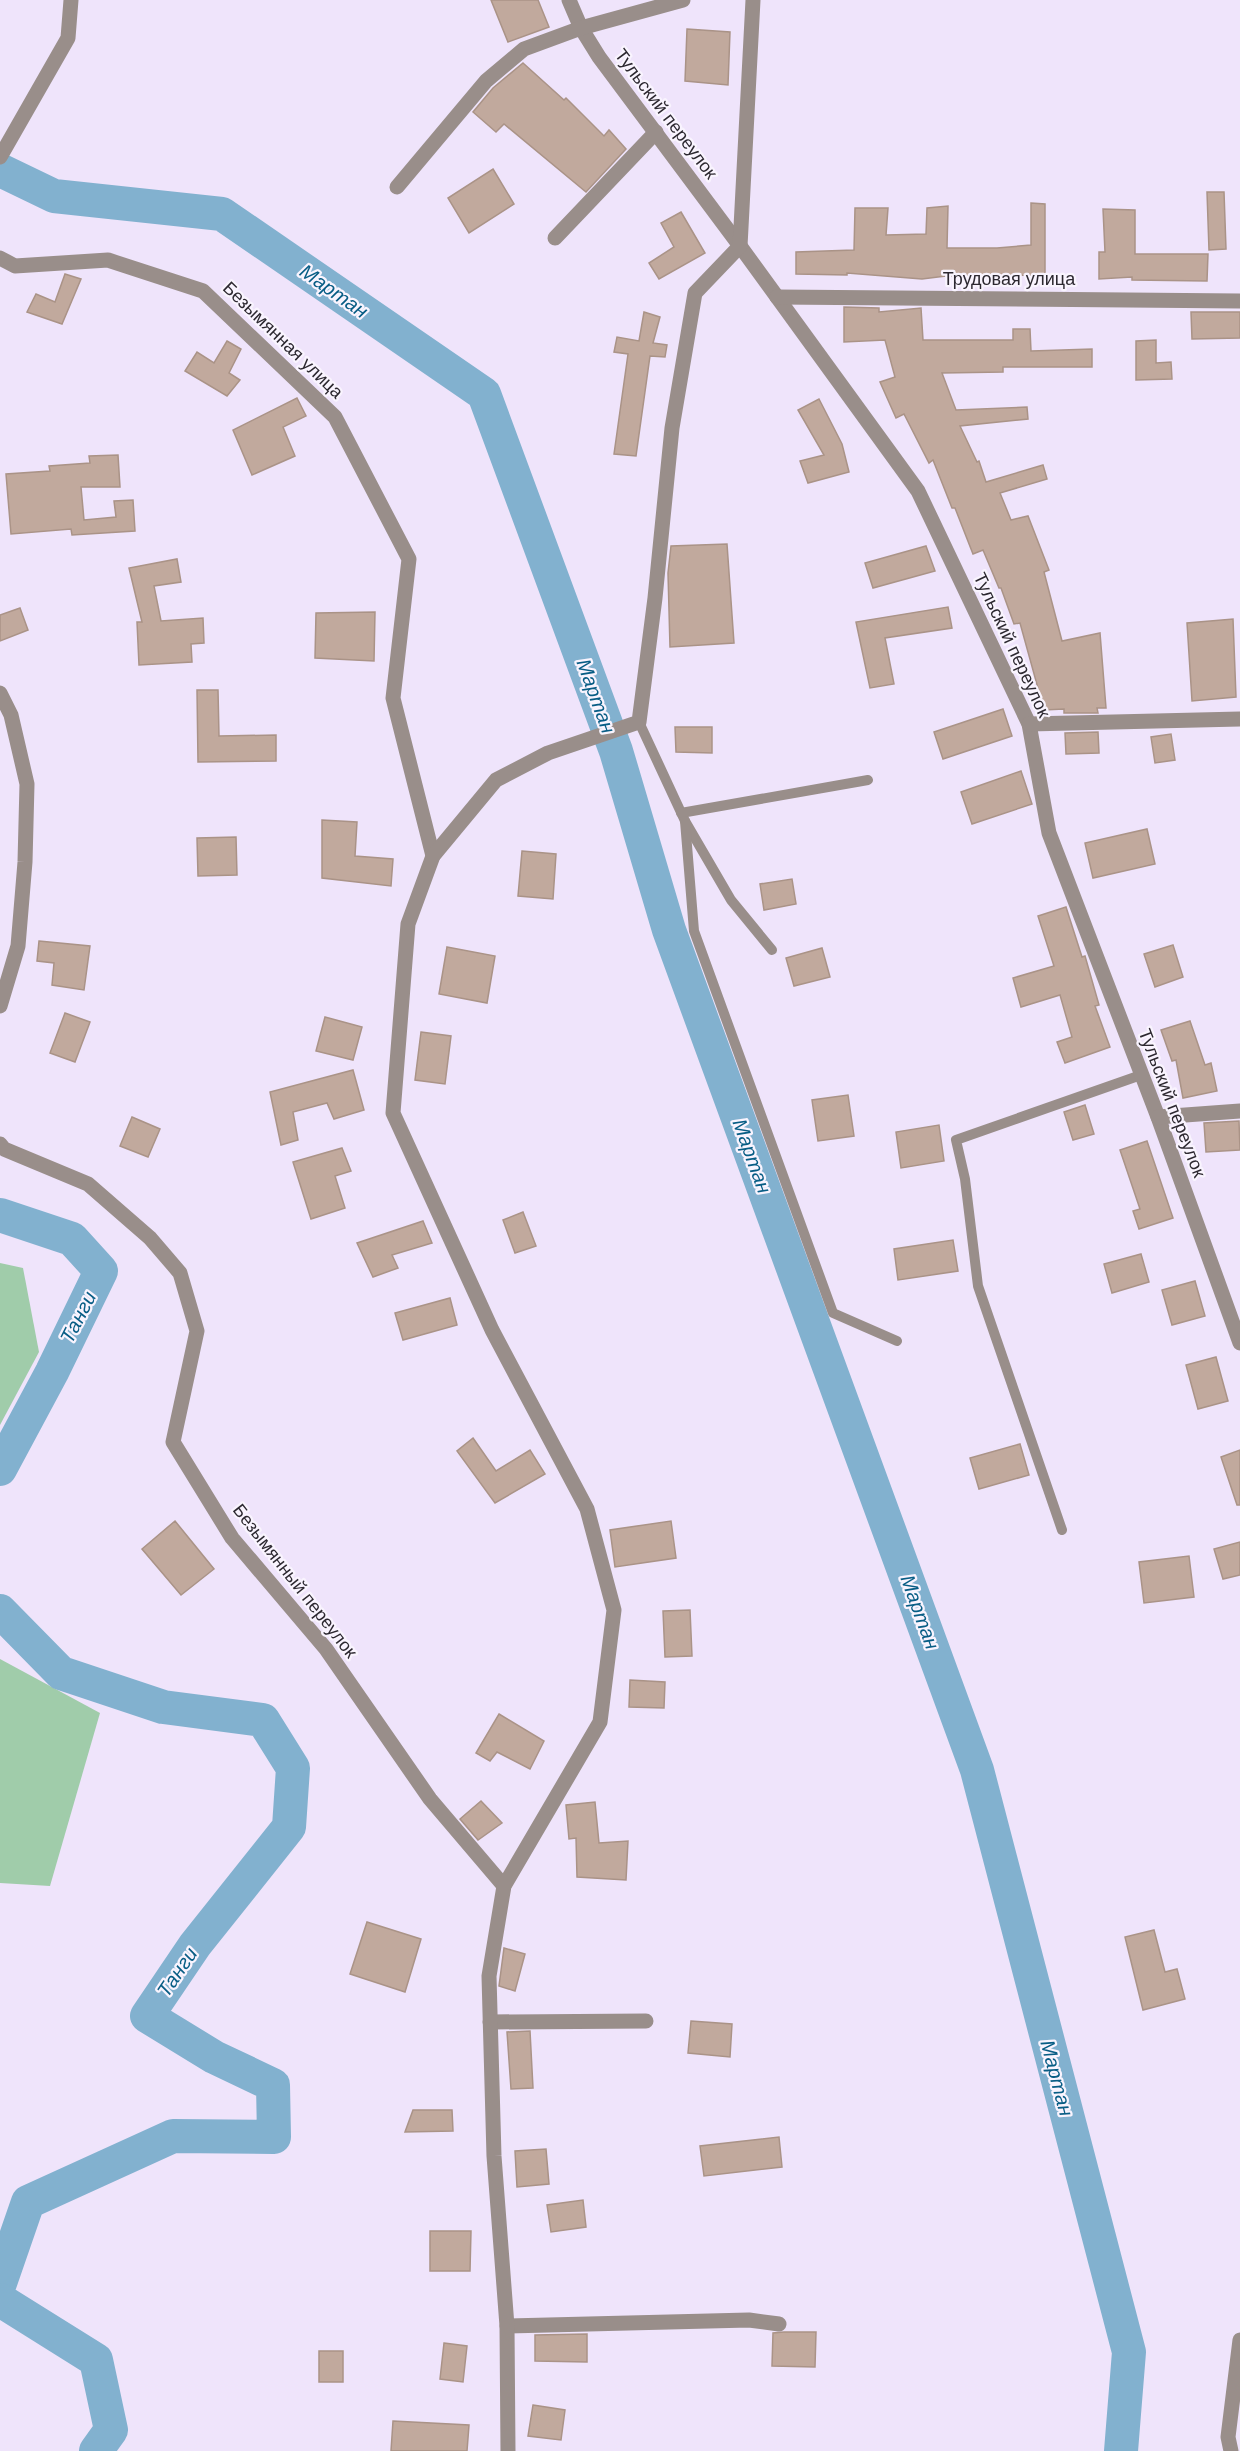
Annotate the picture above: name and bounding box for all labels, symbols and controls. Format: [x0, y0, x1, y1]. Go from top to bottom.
street label: Тульский переулок [611, 45, 721, 183]
water label: Мартан [296, 260, 372, 322]
street label: Трудовая улица [943, 269, 1076, 289]
street label: Безымянная улица [219, 278, 348, 403]
street label: Тульский переулок [970, 570, 1054, 721]
water label: Мартан [572, 656, 620, 736]
street label: Тульский переулок [1134, 1026, 1210, 1180]
water label: Мартан [728, 1116, 776, 1196]
water label: Танги [56, 1288, 100, 1346]
street label: Безымянный переулок [229, 1500, 361, 1662]
water label: Мартан [896, 1572, 944, 1652]
water label: Танги [153, 1943, 201, 2001]
water label: Мартан [1036, 2038, 1078, 2118]

